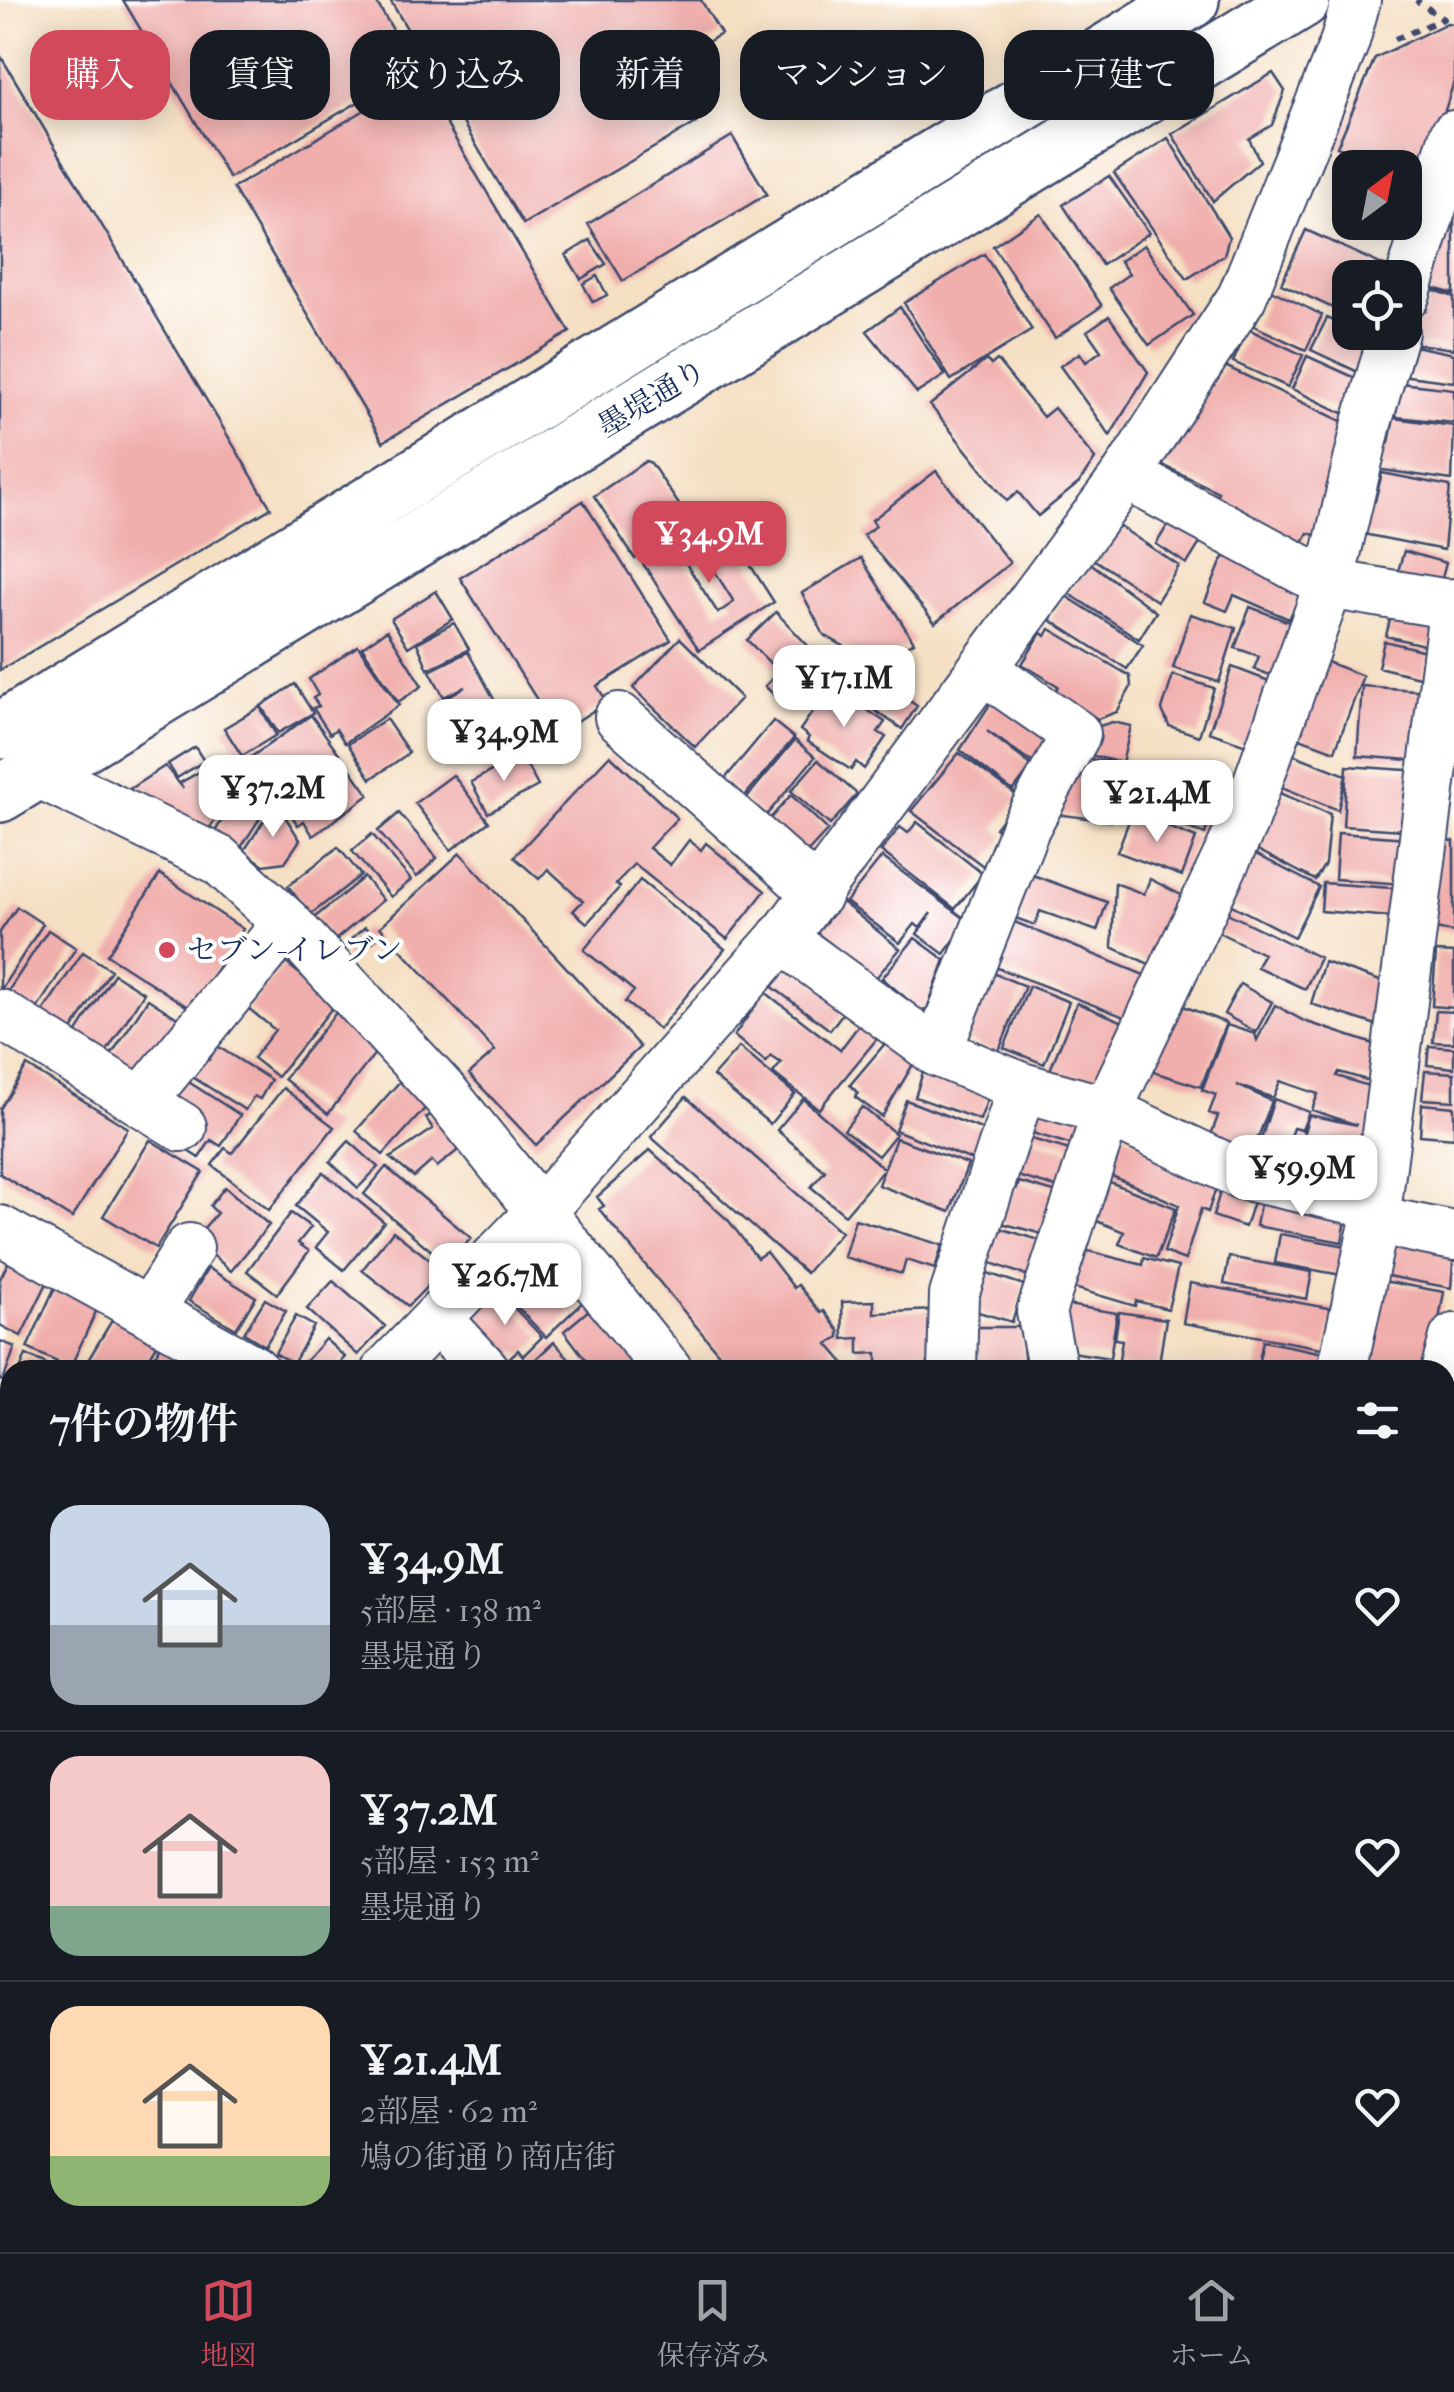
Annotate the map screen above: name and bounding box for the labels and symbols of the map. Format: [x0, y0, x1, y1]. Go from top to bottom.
north arrow [1332, 150, 1422, 240]
street label: 墨堤通り [592, 353, 713, 444]
pin: ¥34.9M [628, 501, 790, 586]
pin: ¥17.1M [763, 645, 925, 730]
pin: ¥34.9M [423, 699, 585, 784]
pin: ¥37.2M [192, 755, 354, 840]
pin: ¥21.4M [1076, 760, 1238, 845]
place label: セブン-イレブン [187, 933, 402, 968]
marker: セブン-イレブン [156, 939, 178, 961]
pin: ¥59.9M [1221, 1135, 1383, 1220]
pin: ¥26.7M [424, 1243, 586, 1328]

